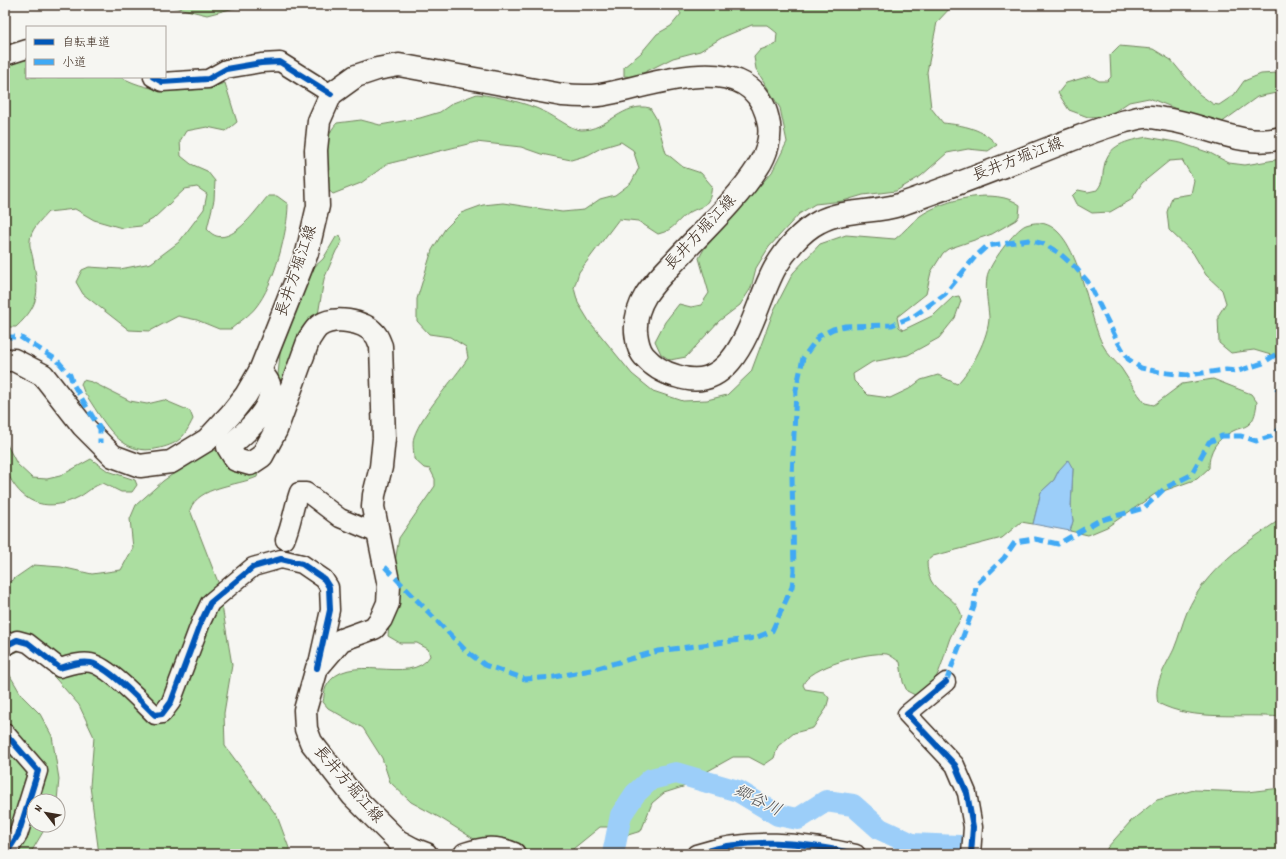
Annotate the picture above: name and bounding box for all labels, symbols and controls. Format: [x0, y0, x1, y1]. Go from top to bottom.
legend [26, 26, 166, 78]
text: 自転車道 [62, 35, 110, 52]
text: 小道 [62, 55, 86, 72]
street label: 長井方堀江線 [969, 132, 1067, 188]
street label: 長井方堀江線 [660, 190, 742, 276]
street label: 長井方堀江線 [270, 222, 324, 320]
street label: 長井方堀江線 [308, 741, 388, 829]
water label: 郷谷川 [729, 780, 785, 824]
north arrow [26, 793, 66, 833]
text: N [31, 802, 48, 815]

